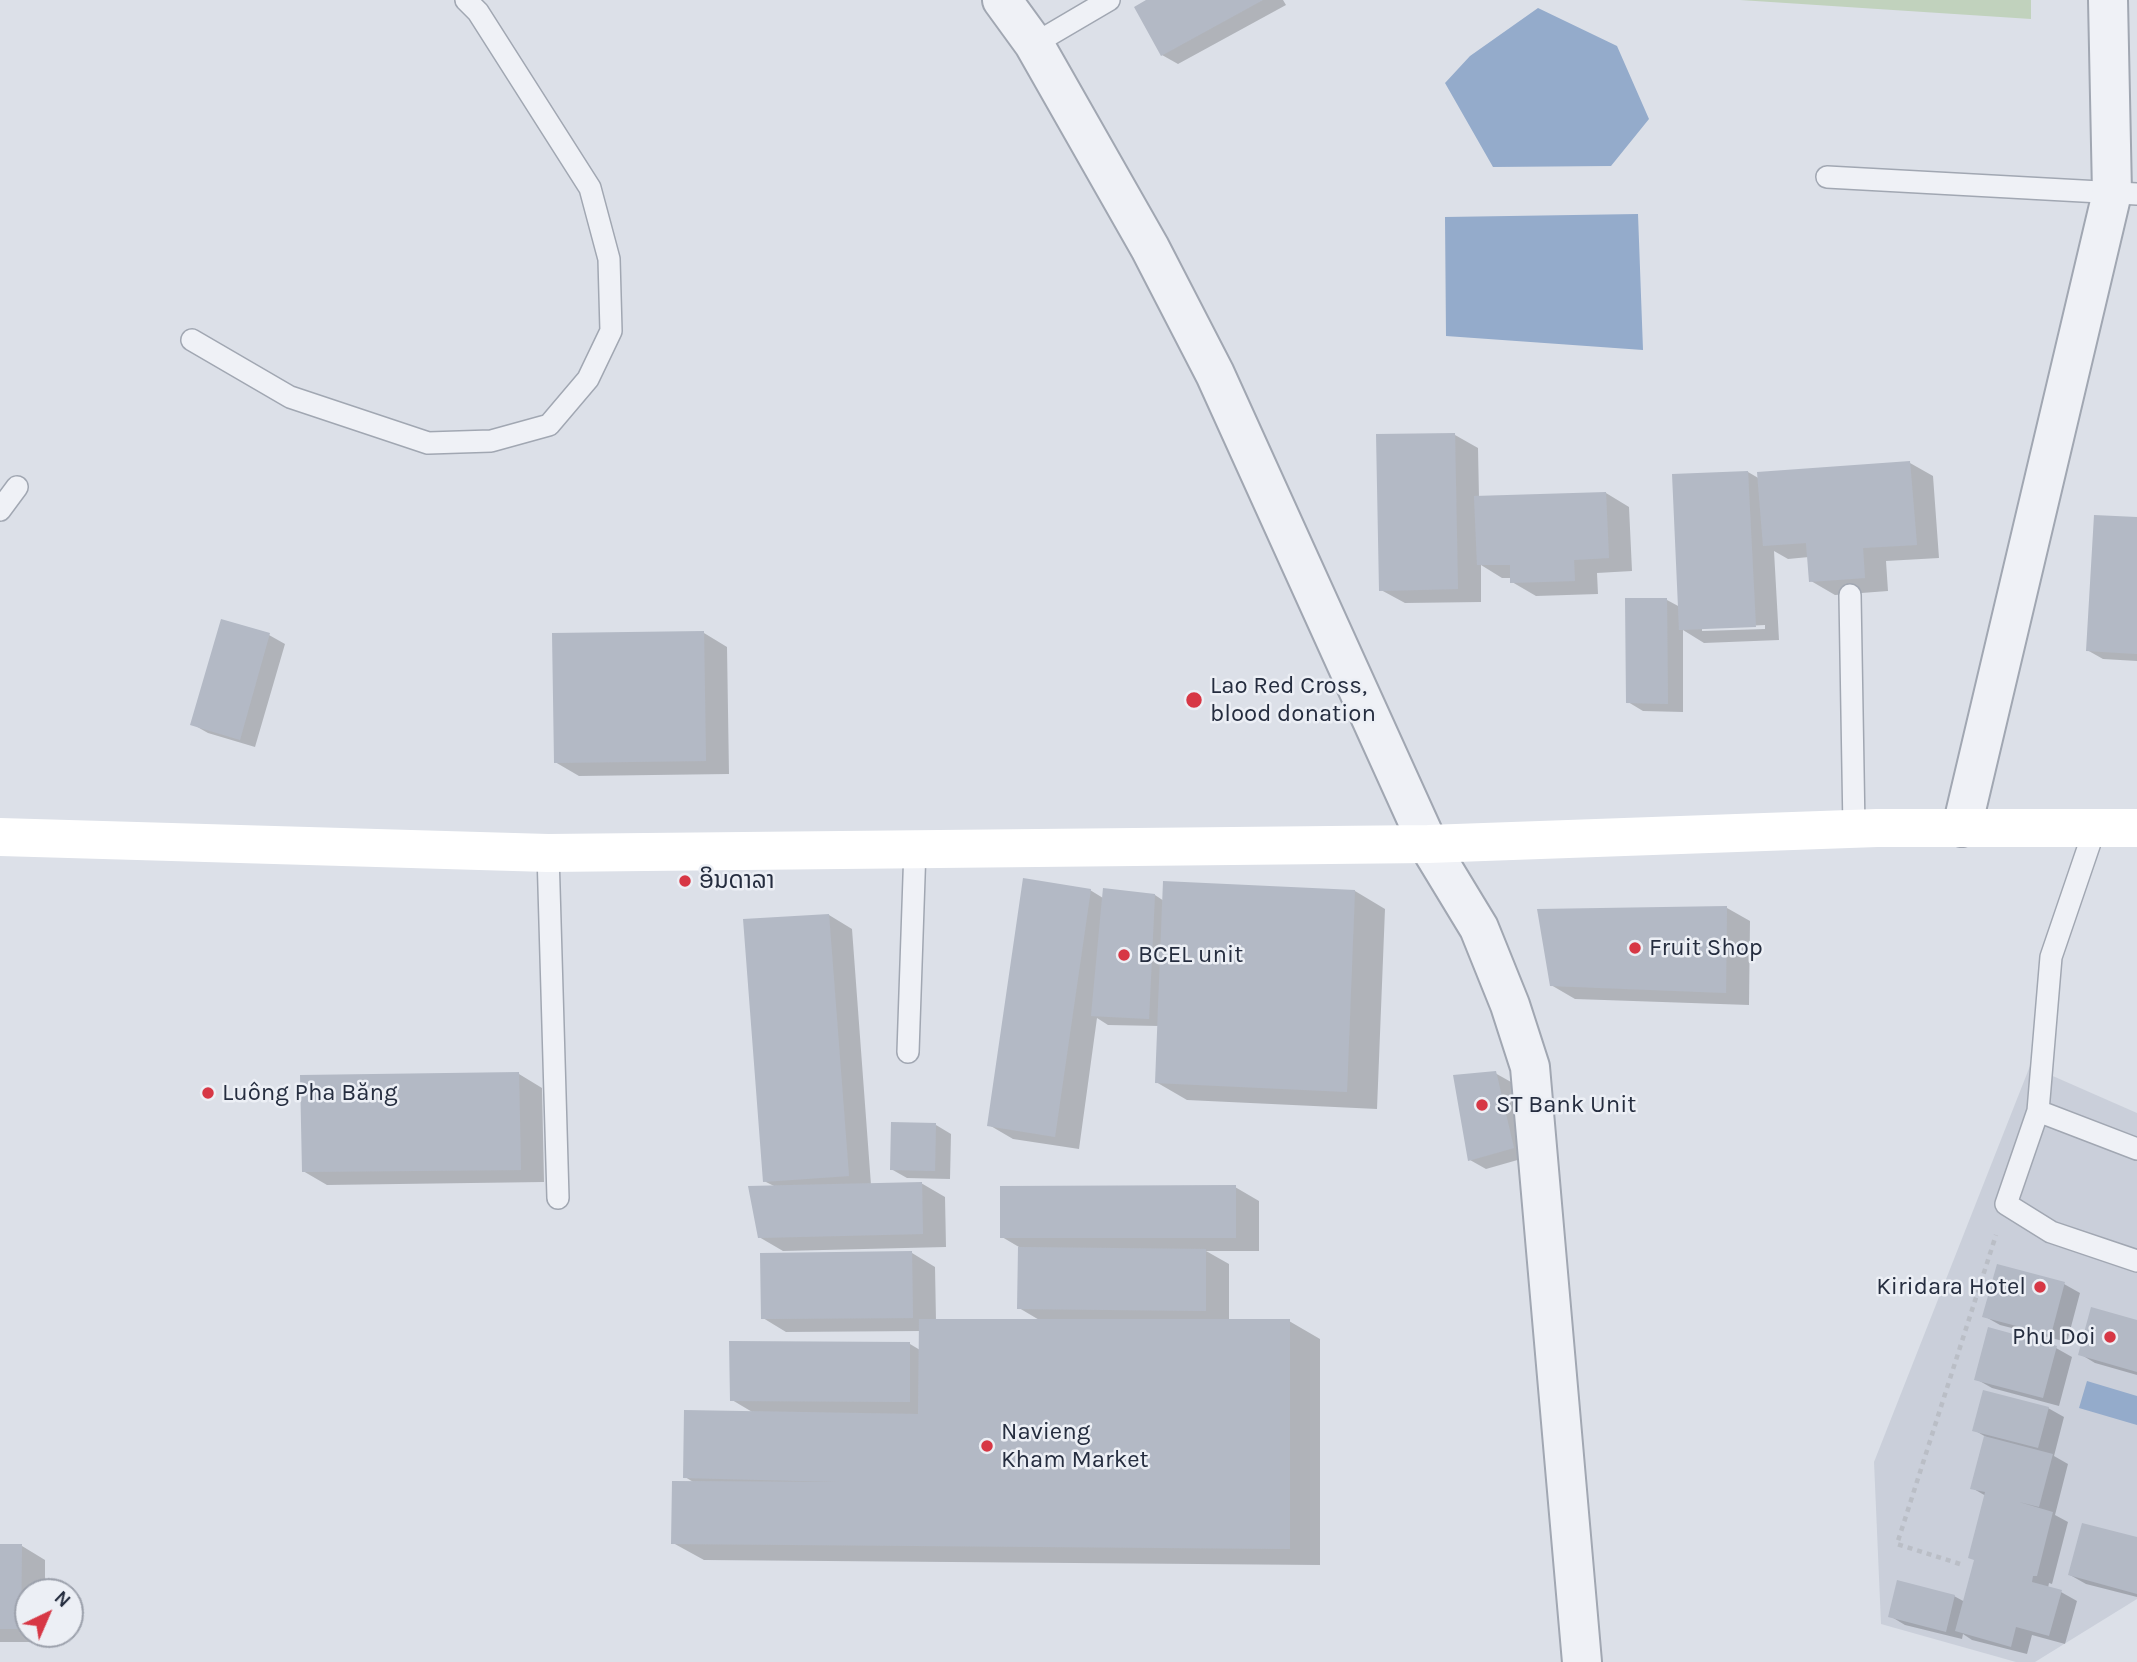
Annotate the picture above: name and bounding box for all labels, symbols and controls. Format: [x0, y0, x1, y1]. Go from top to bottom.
place label: Lao Red Cross, blood donation [1210, 672, 1376, 728]
marker: Lao Red Cross, blood donation [1184, 690, 1204, 710]
place label: ອິນດາລາ [699, 867, 774, 895]
marker: ອິນດາລາ [677, 873, 693, 889]
place label: Fruit Shop [1649, 934, 1763, 962]
marker: Fruit Shop [1627, 940, 1643, 956]
place label: BCEL unit [1138, 941, 1243, 969]
marker: BCEL unit [1116, 947, 1132, 963]
place label: Luông Pha Băng [222, 1079, 397, 1107]
marker: Luông Pha Băng [200, 1085, 216, 1101]
place label: ST Bank Unit [1496, 1091, 1636, 1119]
marker: ST Bank Unit [1474, 1097, 1490, 1113]
place label: Kiridara Hotel [1876, 1273, 2026, 1301]
marker: Kiridara Hotel [2032, 1279, 2048, 1295]
place label: Phu Doi [2012, 1323, 2096, 1351]
marker: Phu Doi [2102, 1329, 2118, 1345]
place label: Navieng Kham Market [1001, 1418, 1149, 1474]
marker: Navieng Kham Market [979, 1438, 995, 1454]
north arrow [14, 1578, 84, 1648]
text: N [50, 1587, 75, 1612]

